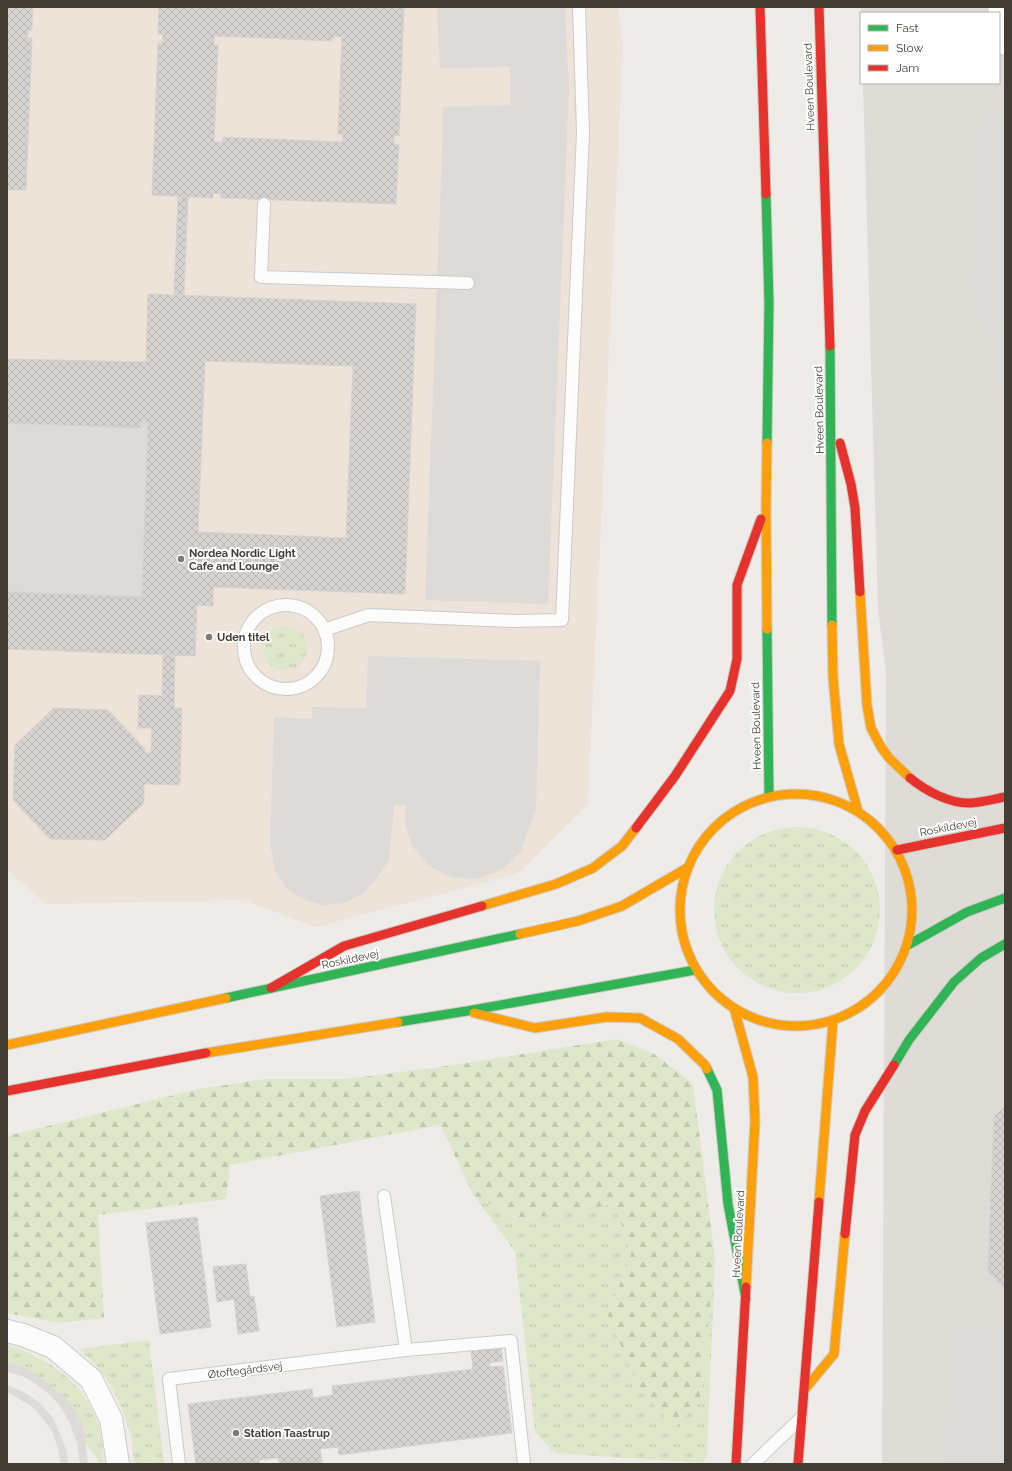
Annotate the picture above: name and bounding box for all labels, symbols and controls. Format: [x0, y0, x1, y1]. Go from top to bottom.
legend [860, 12, 1000, 84]
text: Fast [896, 21, 919, 35]
text: Slow [896, 41, 923, 55]
street label: Hveen Boulevard [801, 43, 818, 131]
text: Jam [896, 61, 919, 75]
street label: Hveen Boulevard [812, 366, 827, 454]
place label: Nordea Nordic Light Cafe and Lounge [189, 547, 297, 573]
marker: Nordea Nordic Light Cafe and Lounge [176, 554, 186, 564]
place label: Uden titel [217, 631, 270, 644]
marker: Uden titel [204, 632, 214, 642]
street label: Hveen Boulevard [749, 682, 764, 770]
street label: Roskildevej [918, 816, 978, 839]
street label: Roskildevej [320, 947, 380, 972]
street label: Hveen Boulevard [730, 1190, 747, 1278]
street label: Øtoftegårdsvej [207, 1359, 283, 1382]
place label: Station Taastrup [244, 1427, 330, 1440]
marker: Station Taastrup [231, 1428, 241, 1438]

